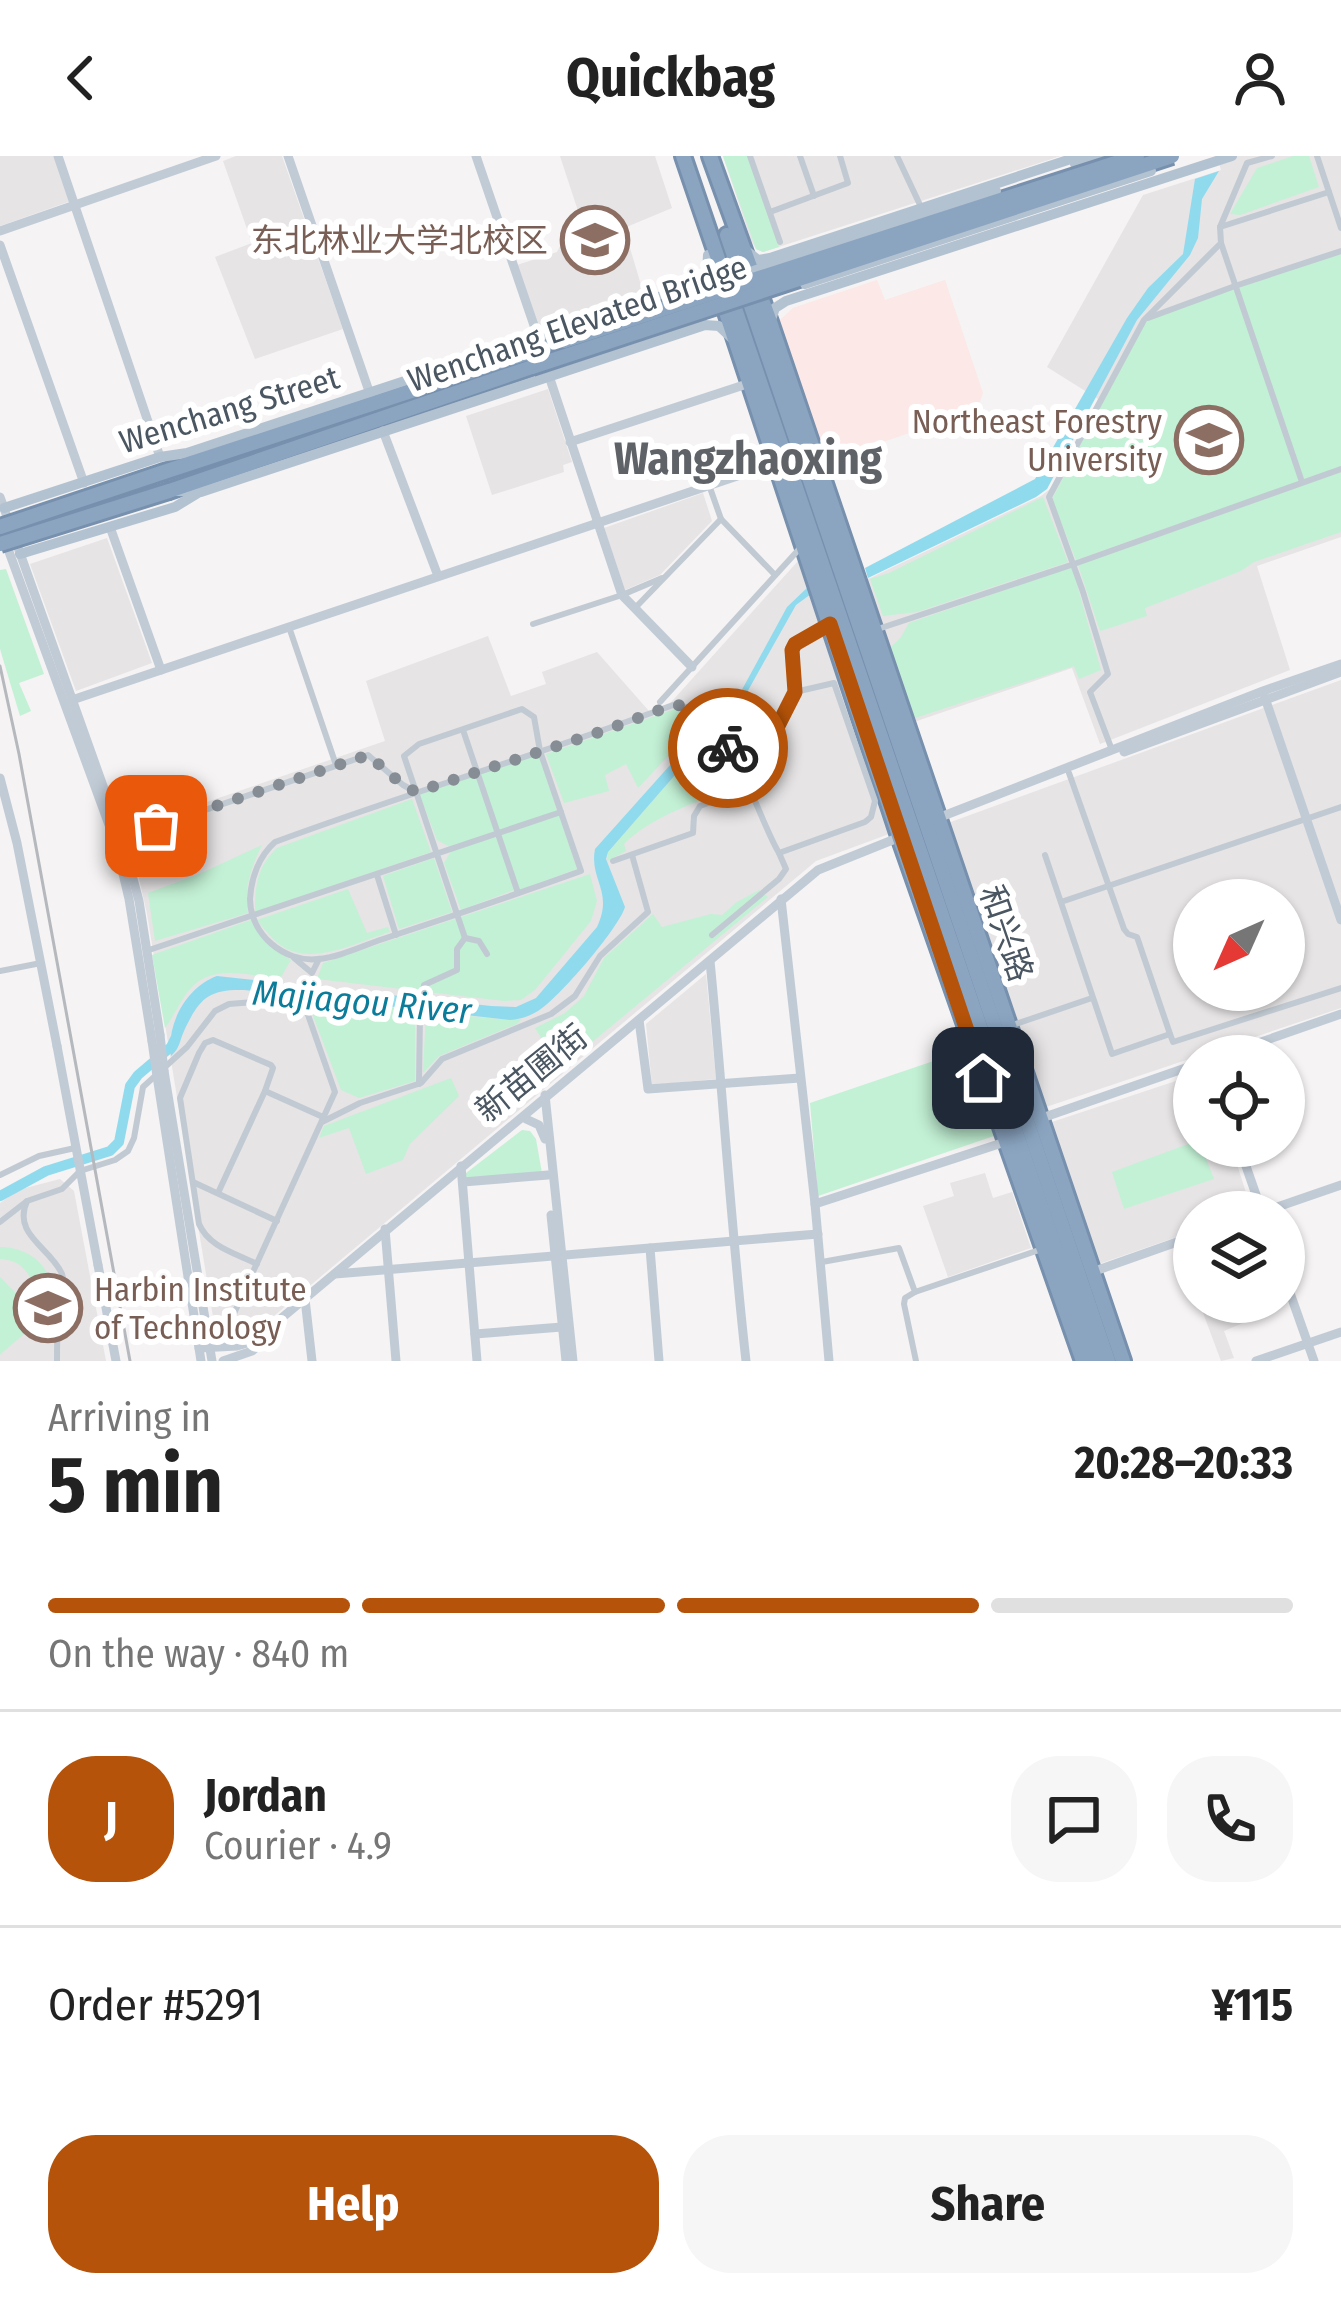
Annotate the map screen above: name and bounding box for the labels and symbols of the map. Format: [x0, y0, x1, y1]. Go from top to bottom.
school or university icon: 东北林业大学北校区 [560, 205, 630, 275]
place label: 东北林业大学北校区 [251, 221, 548, 261]
street label: Wenchang Elevated Bridge [403, 247, 752, 401]
street label: Wenchang Street [115, 358, 344, 462]
place label: Northeast Forestry University [912, 402, 1162, 480]
school or university icon: Northeast Forestry University [1174, 405, 1244, 475]
district label: Wangzhaoxing [614, 432, 883, 486]
courier [668, 688, 788, 808]
pin [105, 775, 207, 877]
north arrow [1173, 879, 1305, 1011]
street label: 和兴路 [971, 880, 1041, 987]
water label: Majiagou River [251, 971, 475, 1034]
street label: 新苗圃街 [468, 1017, 596, 1131]
pin [932, 1027, 1034, 1129]
place label: Harbin Institute of Technology [94, 1270, 307, 1348]
school or university icon: Harbin Institute of Technology [13, 1273, 83, 1343]

